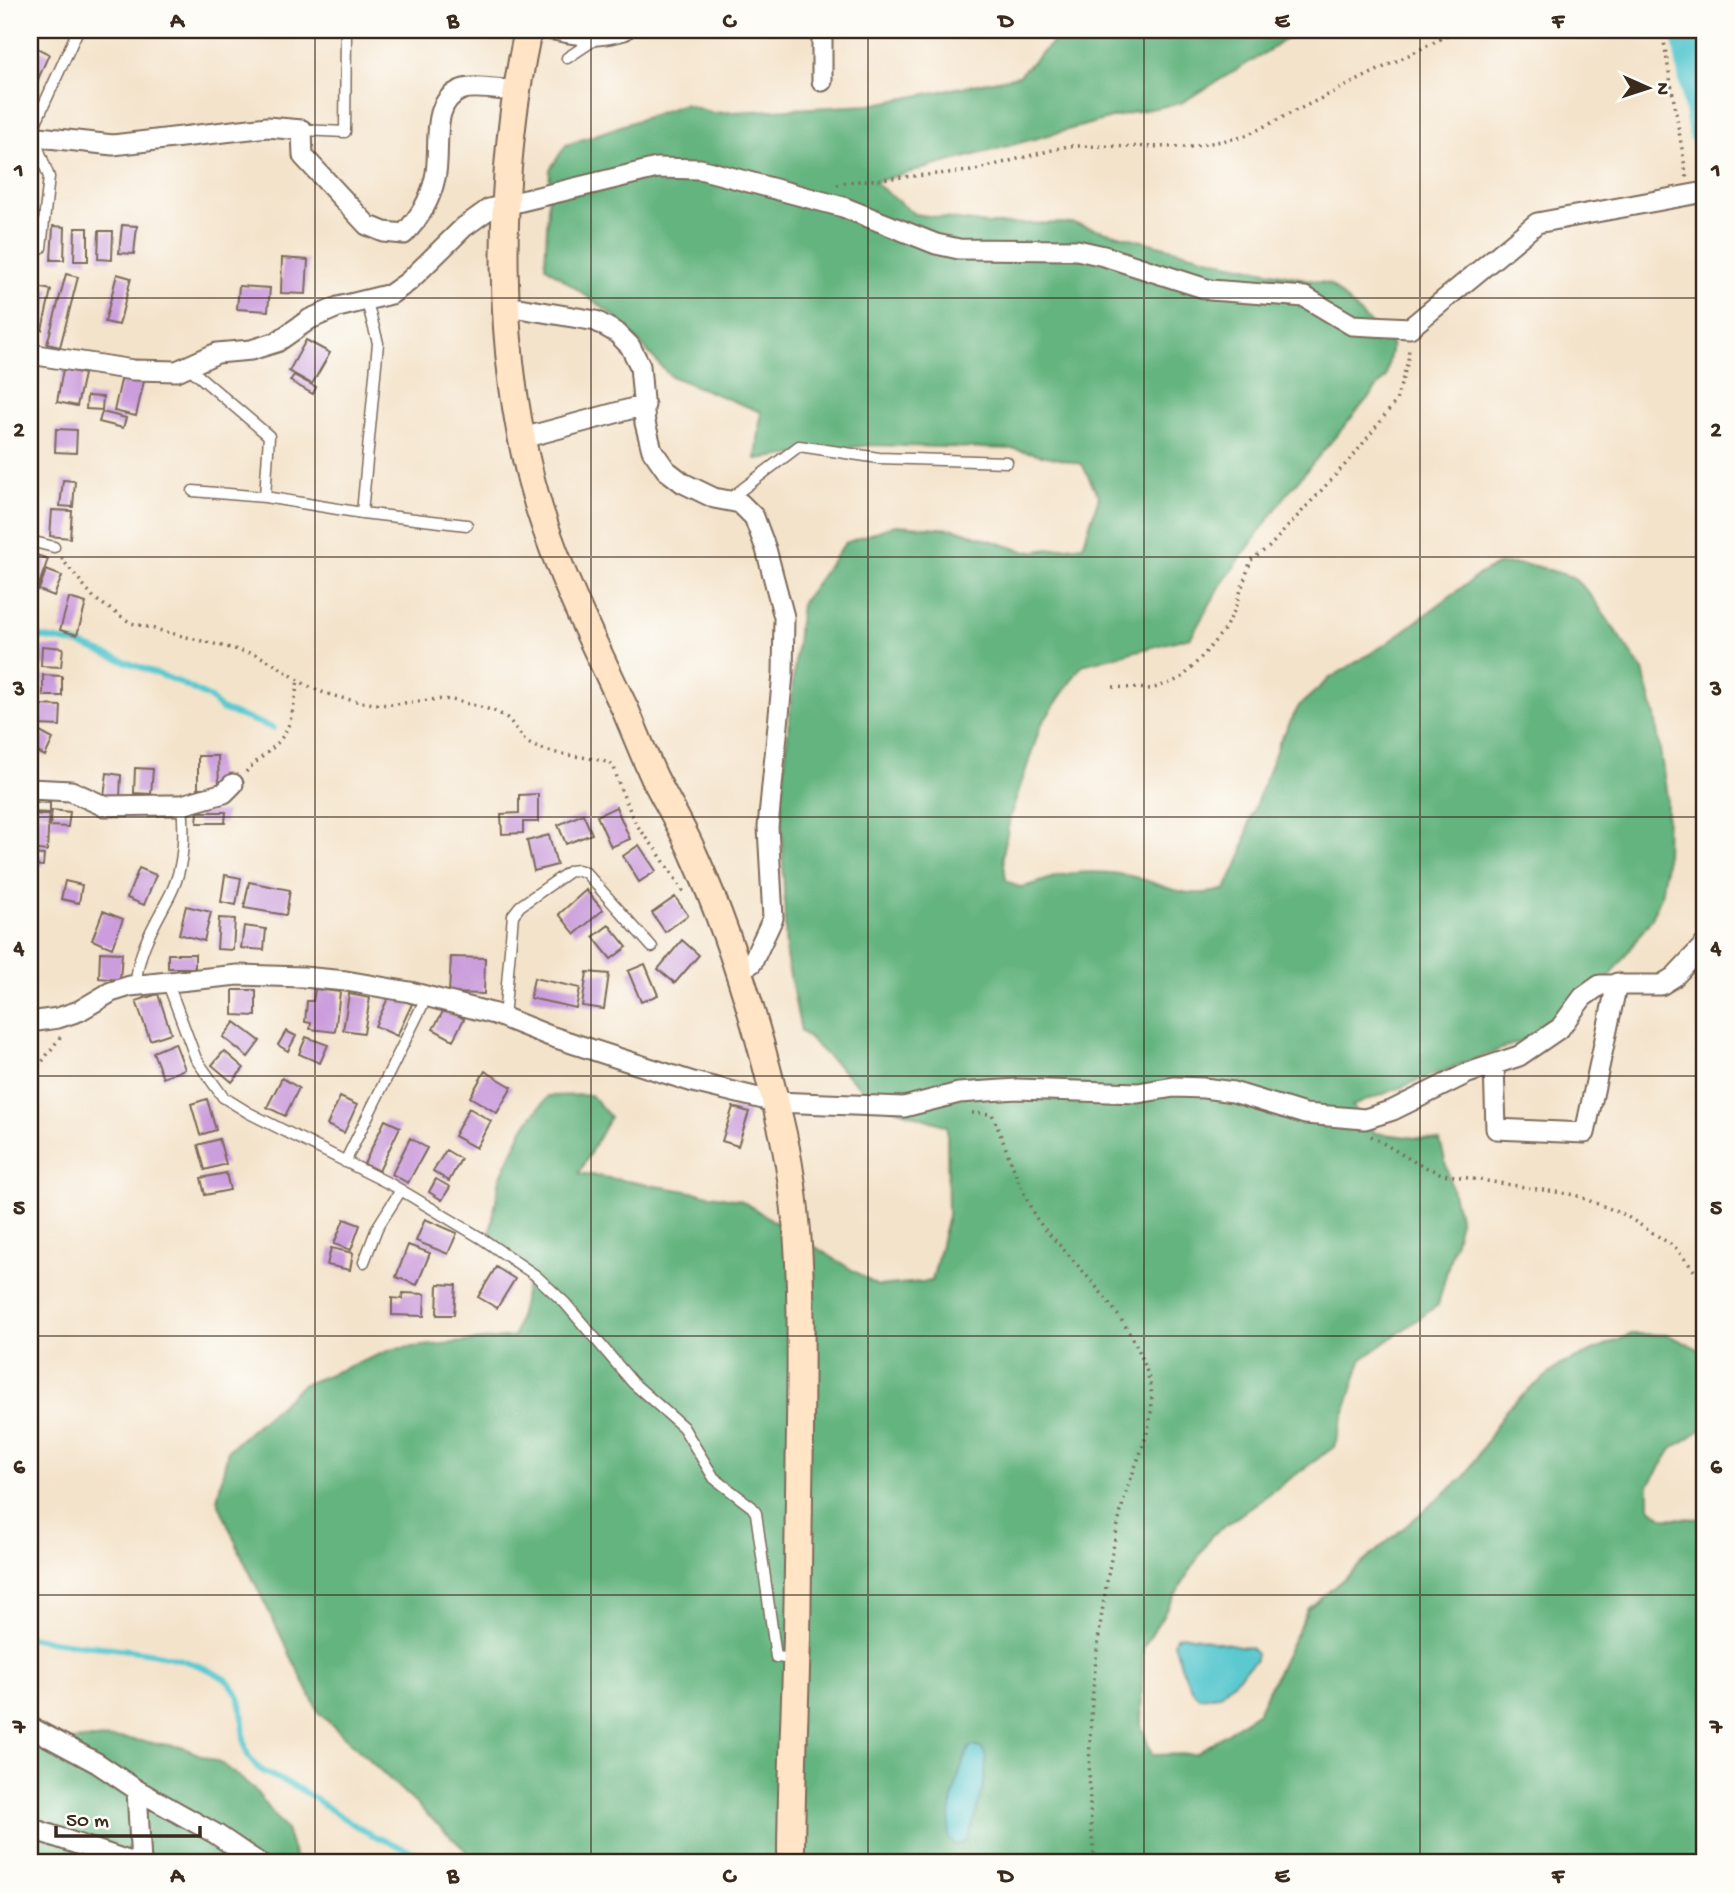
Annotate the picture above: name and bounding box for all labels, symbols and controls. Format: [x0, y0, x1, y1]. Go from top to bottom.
text: A [169, 9, 185, 36]
text: B [446, 9, 460, 36]
text: C [723, 9, 738, 36]
text: D [997, 9, 1015, 36]
text: E [1275, 9, 1291, 36]
text: F [1551, 9, 1566, 36]
north arrow [1612, 52, 1682, 122]
text: N [1650, 82, 1673, 96]
text: 1 [13, 158, 24, 185]
text: 1 [1710, 158, 1721, 185]
text: 2 [13, 418, 25, 445]
text: 2 [1710, 418, 1722, 445]
text: 3 [12, 677, 25, 704]
text: 3 [1709, 677, 1722, 704]
text: 4 [13, 936, 25, 963]
text: 4 [1710, 936, 1722, 963]
text: 5 [13, 1196, 25, 1223]
text: 5 [1710, 1196, 1722, 1223]
text: 6 [13, 1455, 26, 1482]
text: 6 [1710, 1455, 1723, 1482]
text: 7 [12, 1715, 26, 1742]
text: 7 [1709, 1715, 1723, 1742]
scale bar [56, 1795, 200, 1839]
text: 50 m [66, 1810, 109, 1835]
text: A [169, 1864, 185, 1891]
text: B [446, 1864, 460, 1891]
text: C [723, 1864, 738, 1891]
text: D [997, 1864, 1015, 1891]
text: E [1275, 1864, 1291, 1891]
text: F [1551, 1864, 1566, 1891]

